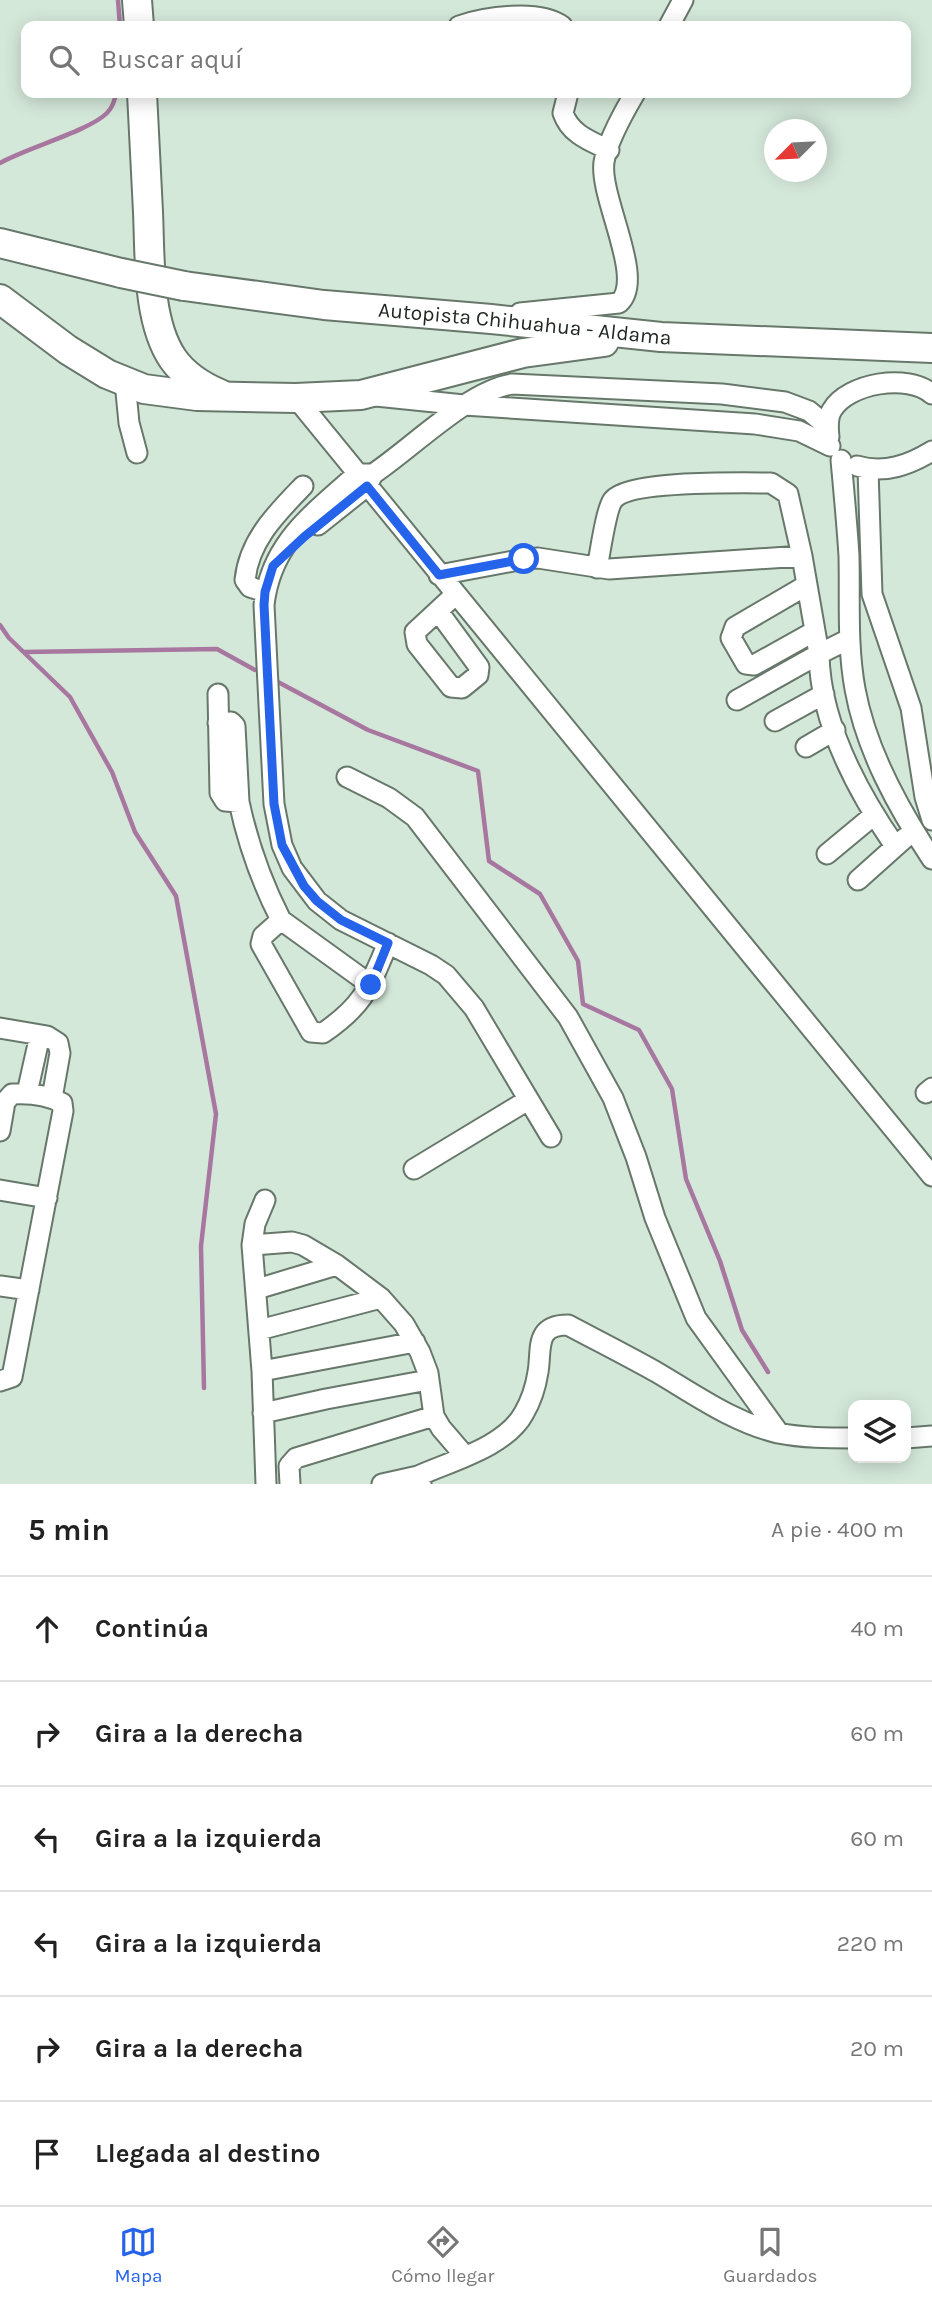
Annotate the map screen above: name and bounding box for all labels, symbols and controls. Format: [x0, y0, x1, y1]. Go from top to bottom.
search box [21, 21, 911, 98]
icon: search [45, 41, 83, 79]
text: Buscar aquí [101, 44, 243, 75]
north arrow [764, 119, 827, 182]
street label: Autopista Chihuahua - Aldama [377, 298, 672, 349]
route start [508, 543, 539, 574]
route end [355, 969, 386, 1000]
map controls [848, 1400, 911, 1463]
button: layers [848, 1400, 911, 1463]
text: 5 min [28, 1512, 110, 1548]
text: A pie · 400 m [771, 1516, 904, 1543]
icon: ahead [28, 1610, 66, 1648]
text: Continúa [95, 1613, 209, 1644]
text: 40 m [851, 1615, 904, 1642]
icon: right [28, 1715, 66, 1753]
text: Gira a la derecha [95, 1718, 304, 1749]
text: 60 m [850, 1720, 904, 1747]
icon: left [28, 1820, 66, 1858]
text: Gira a la izquierda [95, 1823, 322, 1854]
text: 60 m [850, 1825, 904, 1852]
icon: left [28, 1925, 66, 1963]
text: Gira a la izquierda [95, 1928, 322, 1959]
text: 220 m [837, 1930, 904, 1957]
icon: right [28, 2030, 66, 2068]
text: Gira a la derecha [95, 2033, 304, 2064]
text: 20 m [850, 2035, 904, 2062]
icon: arrive [28, 2135, 66, 2173]
text: Llegada al destino [95, 2138, 321, 2169]
tab: Mapa [114, 2223, 163, 2287]
tab: Cómo llegar [391, 2223, 494, 2287]
tab: Guardados [723, 2223, 818, 2287]

